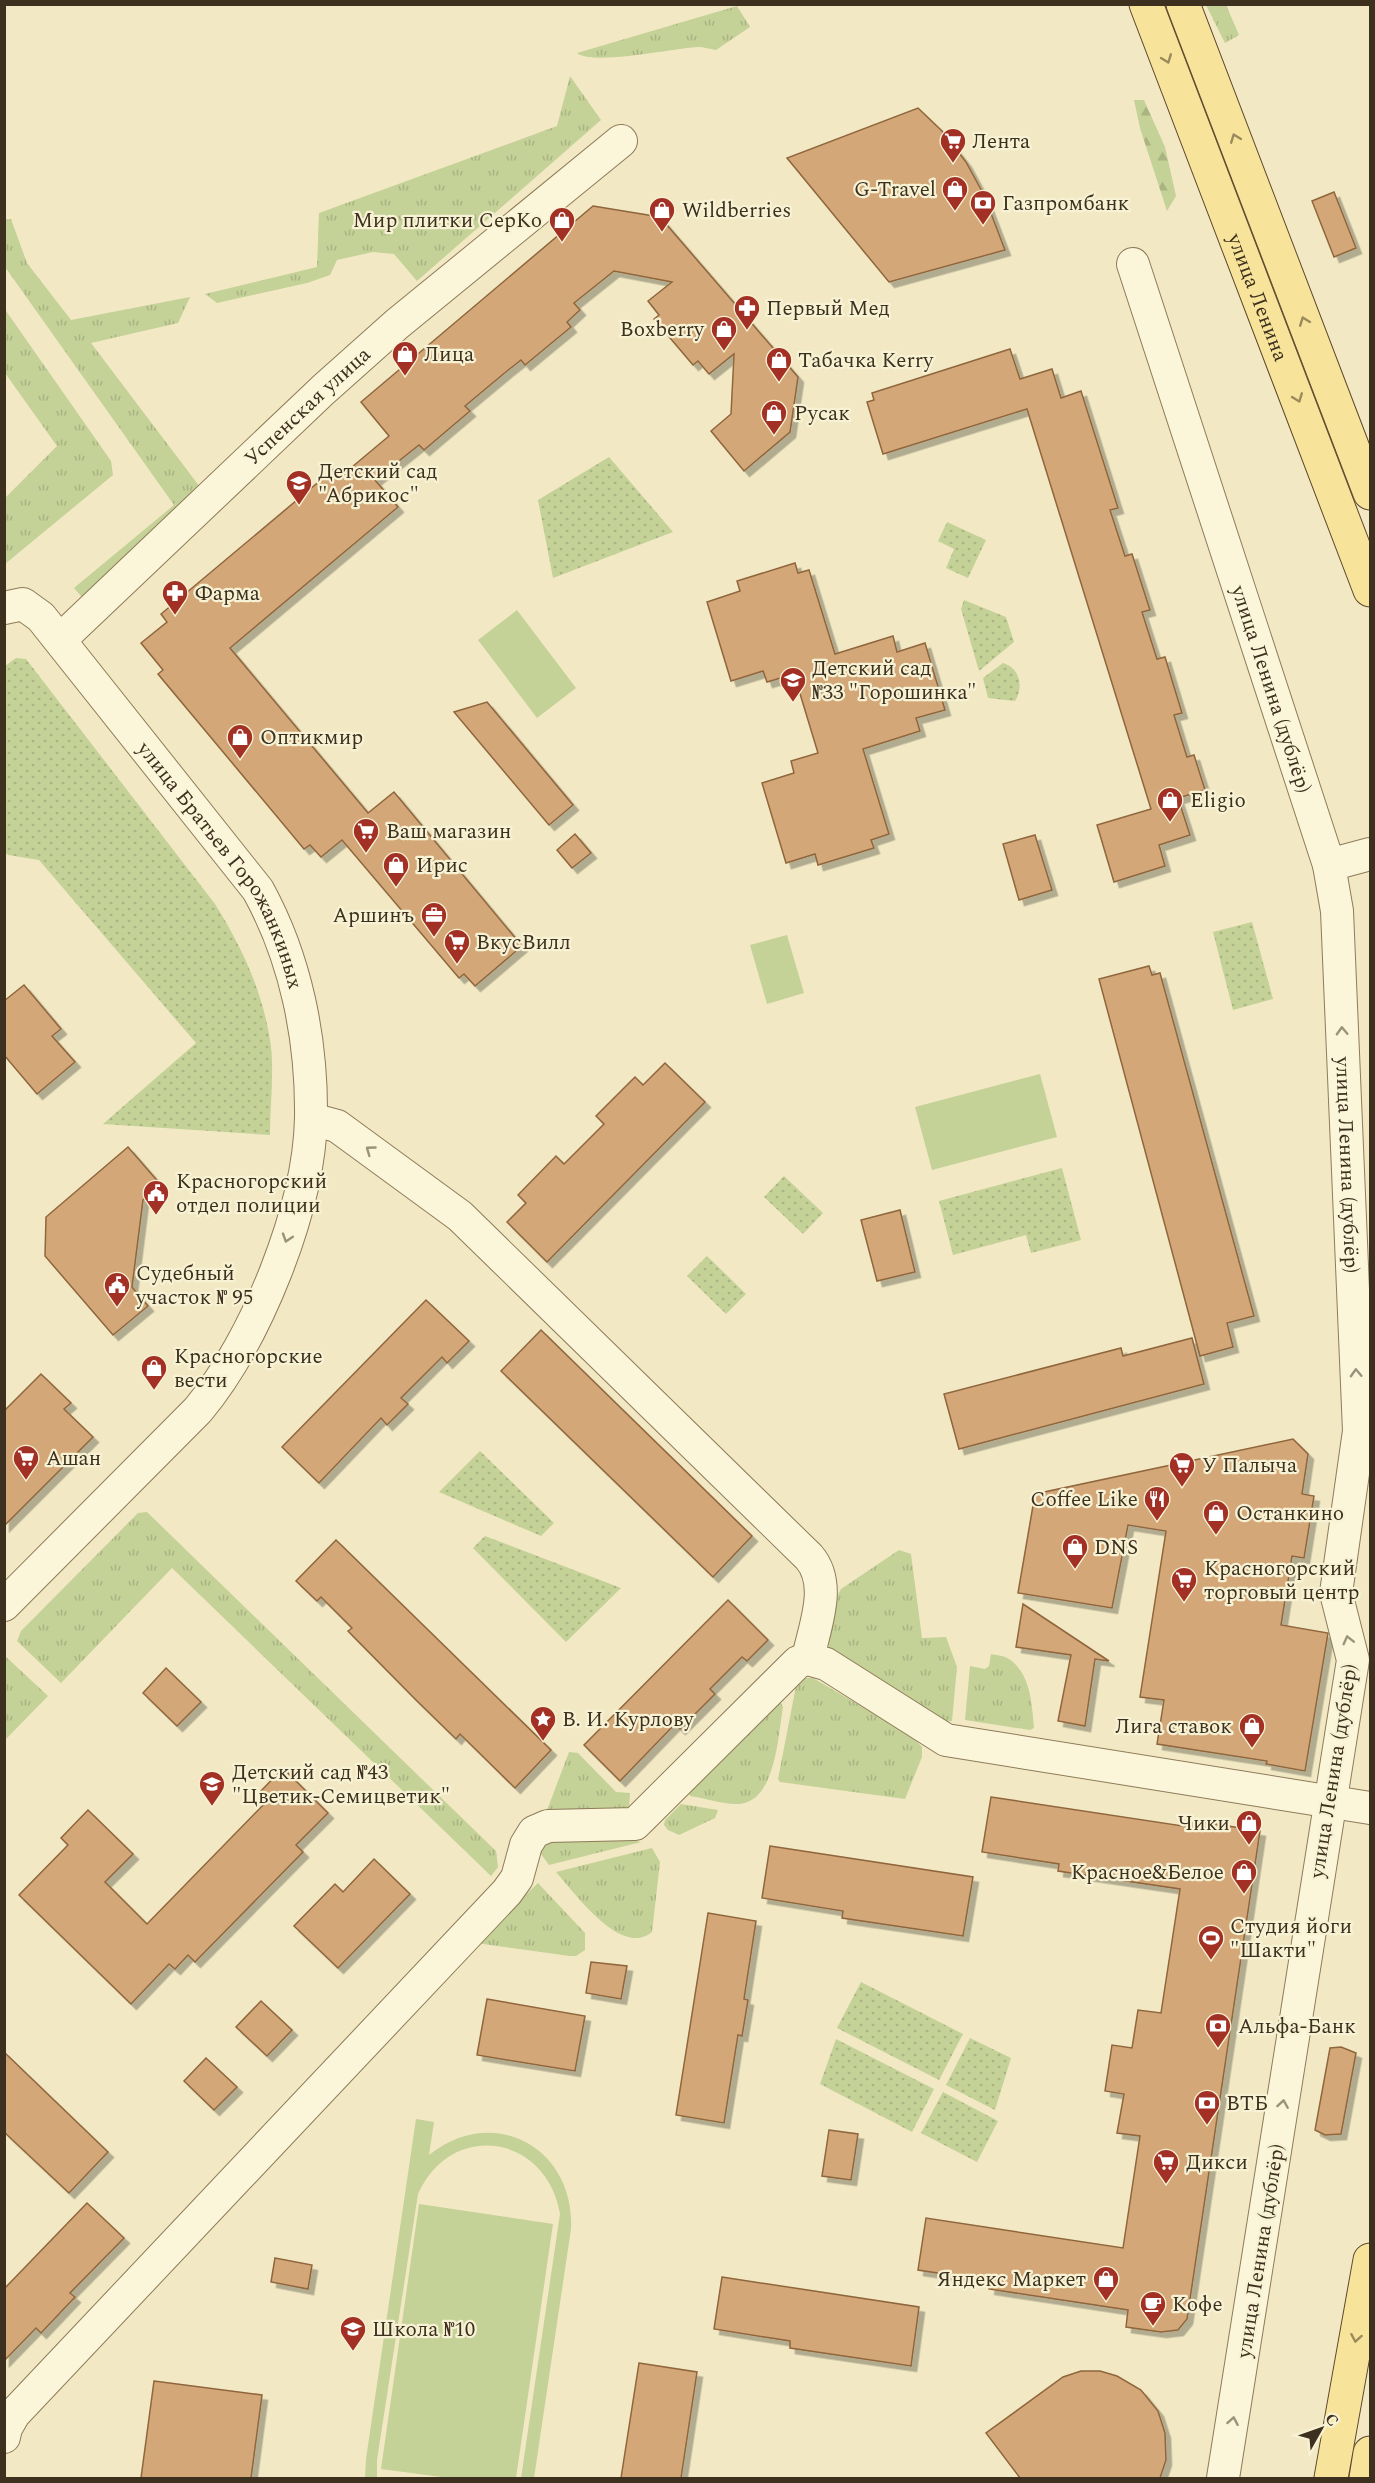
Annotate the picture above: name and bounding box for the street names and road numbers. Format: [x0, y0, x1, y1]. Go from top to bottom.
street label: улица Ленина [1218, 228, 1296, 367]
street label: Успенская улица [237, 339, 379, 474]
street label: улица Ленина (дублёр) [1222, 580, 1319, 797]
street label: улица Братьев Горожанкиных [128, 734, 311, 993]
street label: улица Ленина (дублёр) [1326, 1055, 1367, 1274]
street label: улица Ленина (дублёр) [1301, 1662, 1367, 1882]
street label: улица Ленина (дублёр) [1228, 2142, 1294, 2362]

